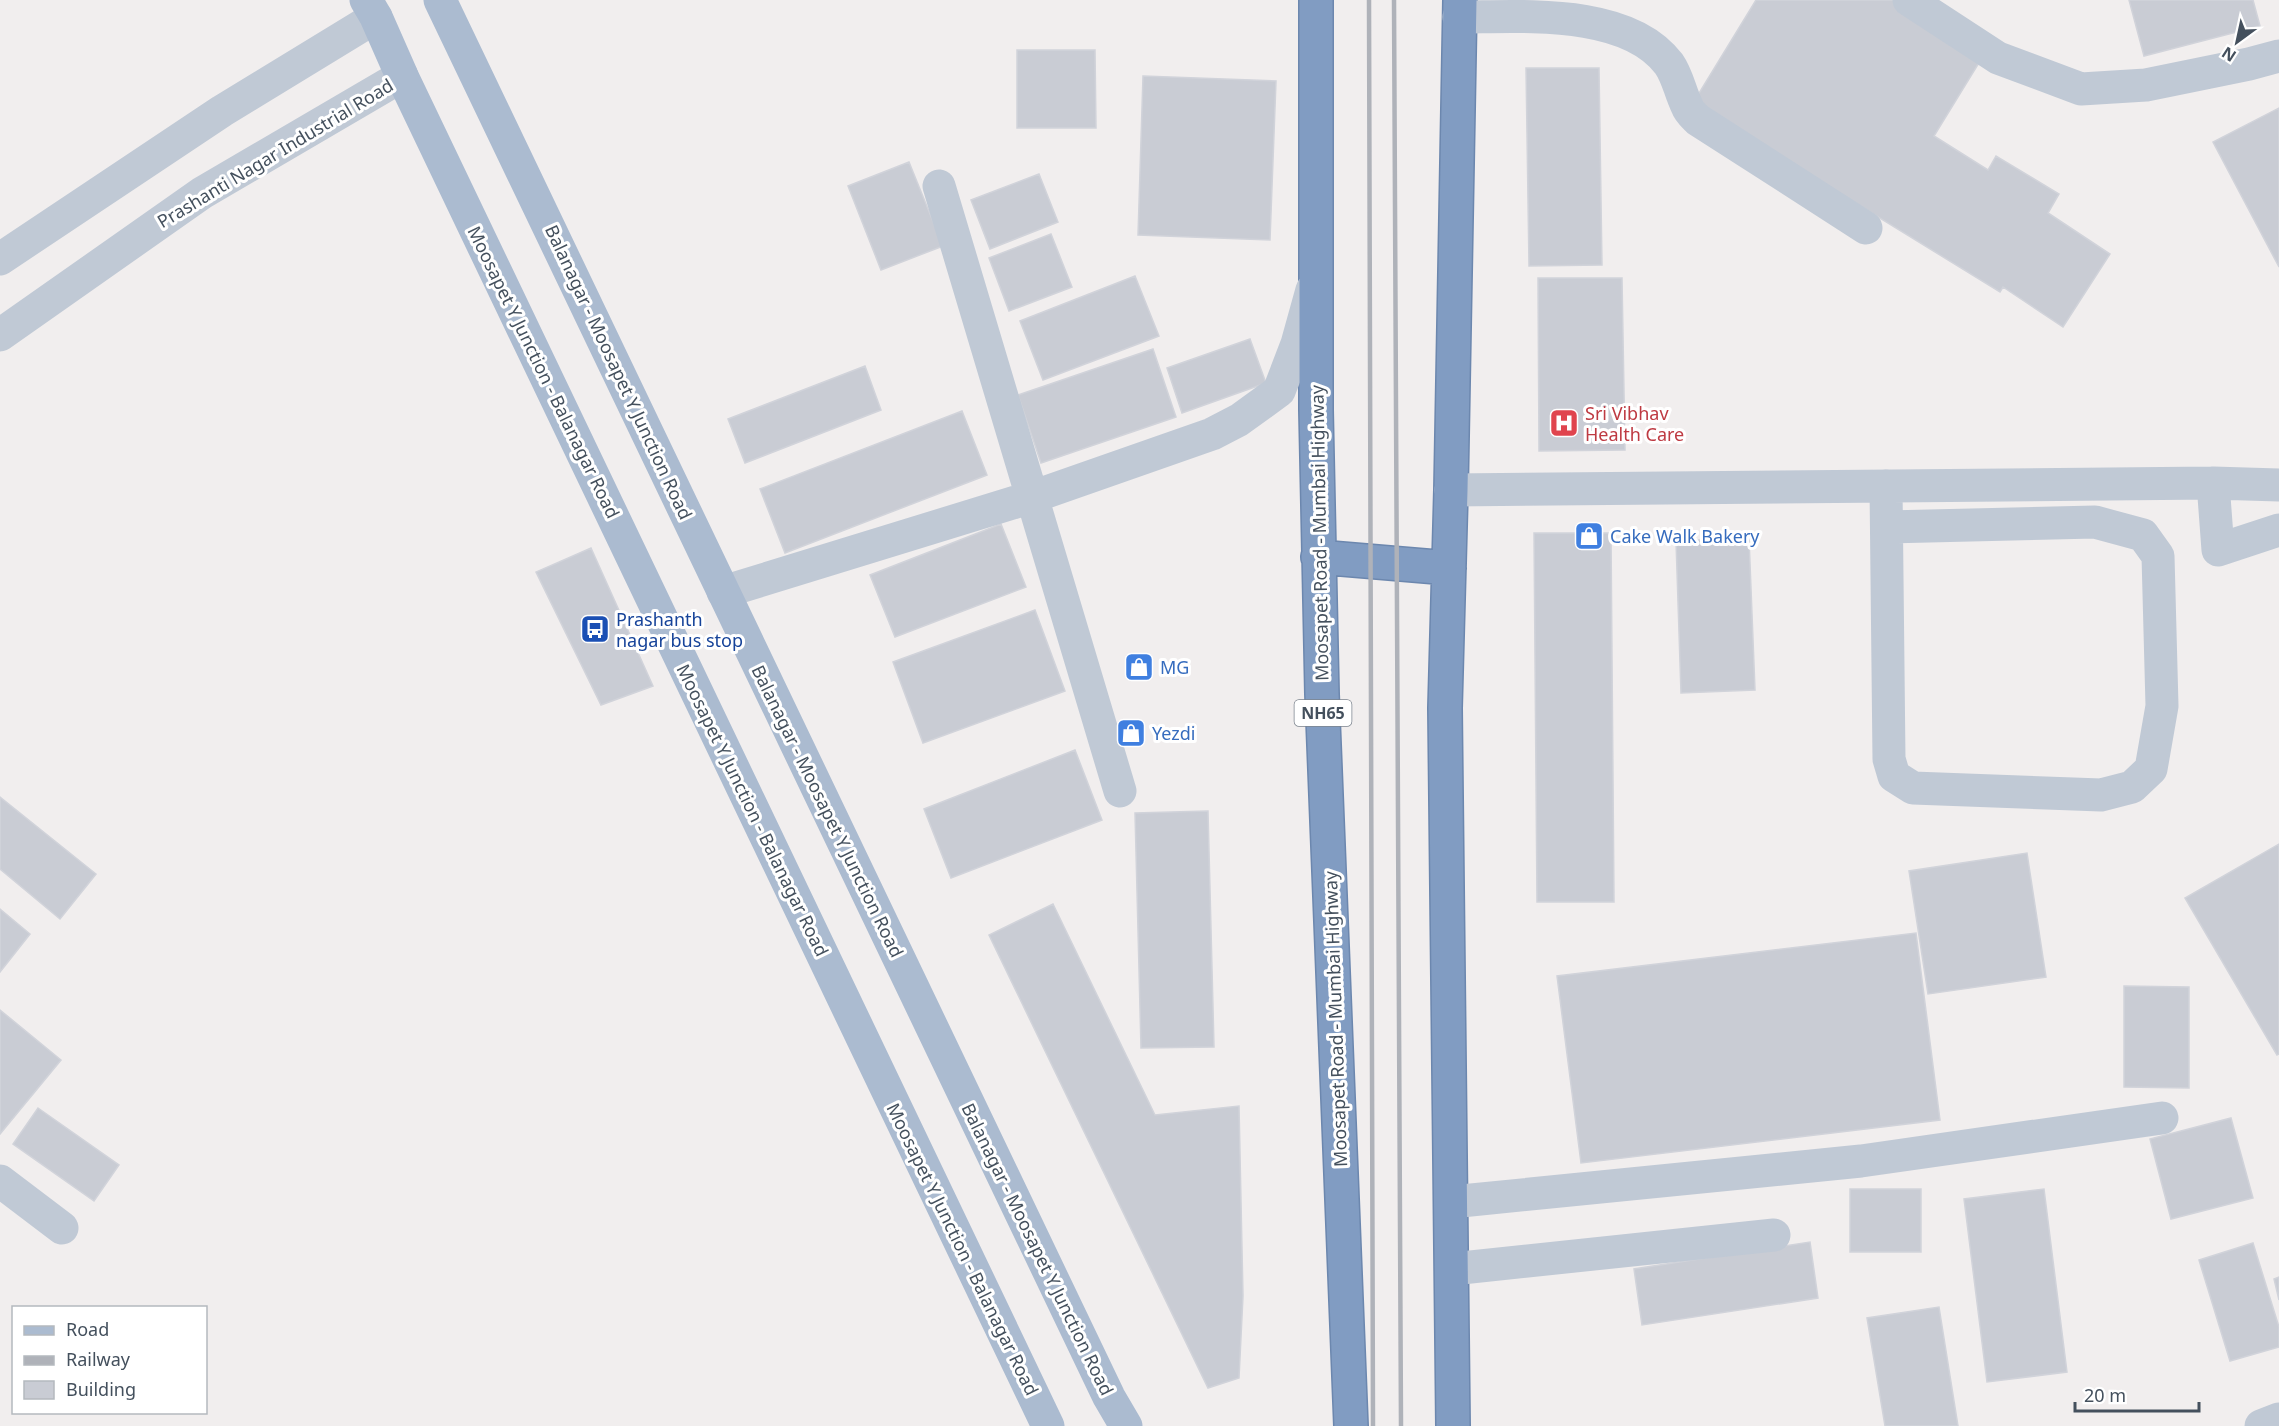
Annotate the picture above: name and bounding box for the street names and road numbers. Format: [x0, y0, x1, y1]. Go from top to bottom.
street label: Prashanti Nagar Industrial Road [153, 73, 397, 233]
street label: Balanagar - Moosapet Y Junction Road [540, 221, 698, 523]
street label: Moosapet Y Junction - Balanagar Road [463, 222, 625, 522]
street label: Moosapet Road - Mumbai Highway [1304, 384, 1334, 681]
street label: Moosapet Y Junction - Balanagar Road [672, 660, 834, 960]
street label: Balanagar - Moosapet Y Junction Road [747, 661, 909, 961]
road number: NH65 [1294, 700, 1352, 726]
street label: Moosapet Road - Mumbai Highway [1318, 870, 1352, 1167]
street label: Moosapet Y Junction - Balanagar Road [882, 1099, 1044, 1399]
street label: Balanagar - Moosapet Y Junction Road [957, 1099, 1119, 1399]

